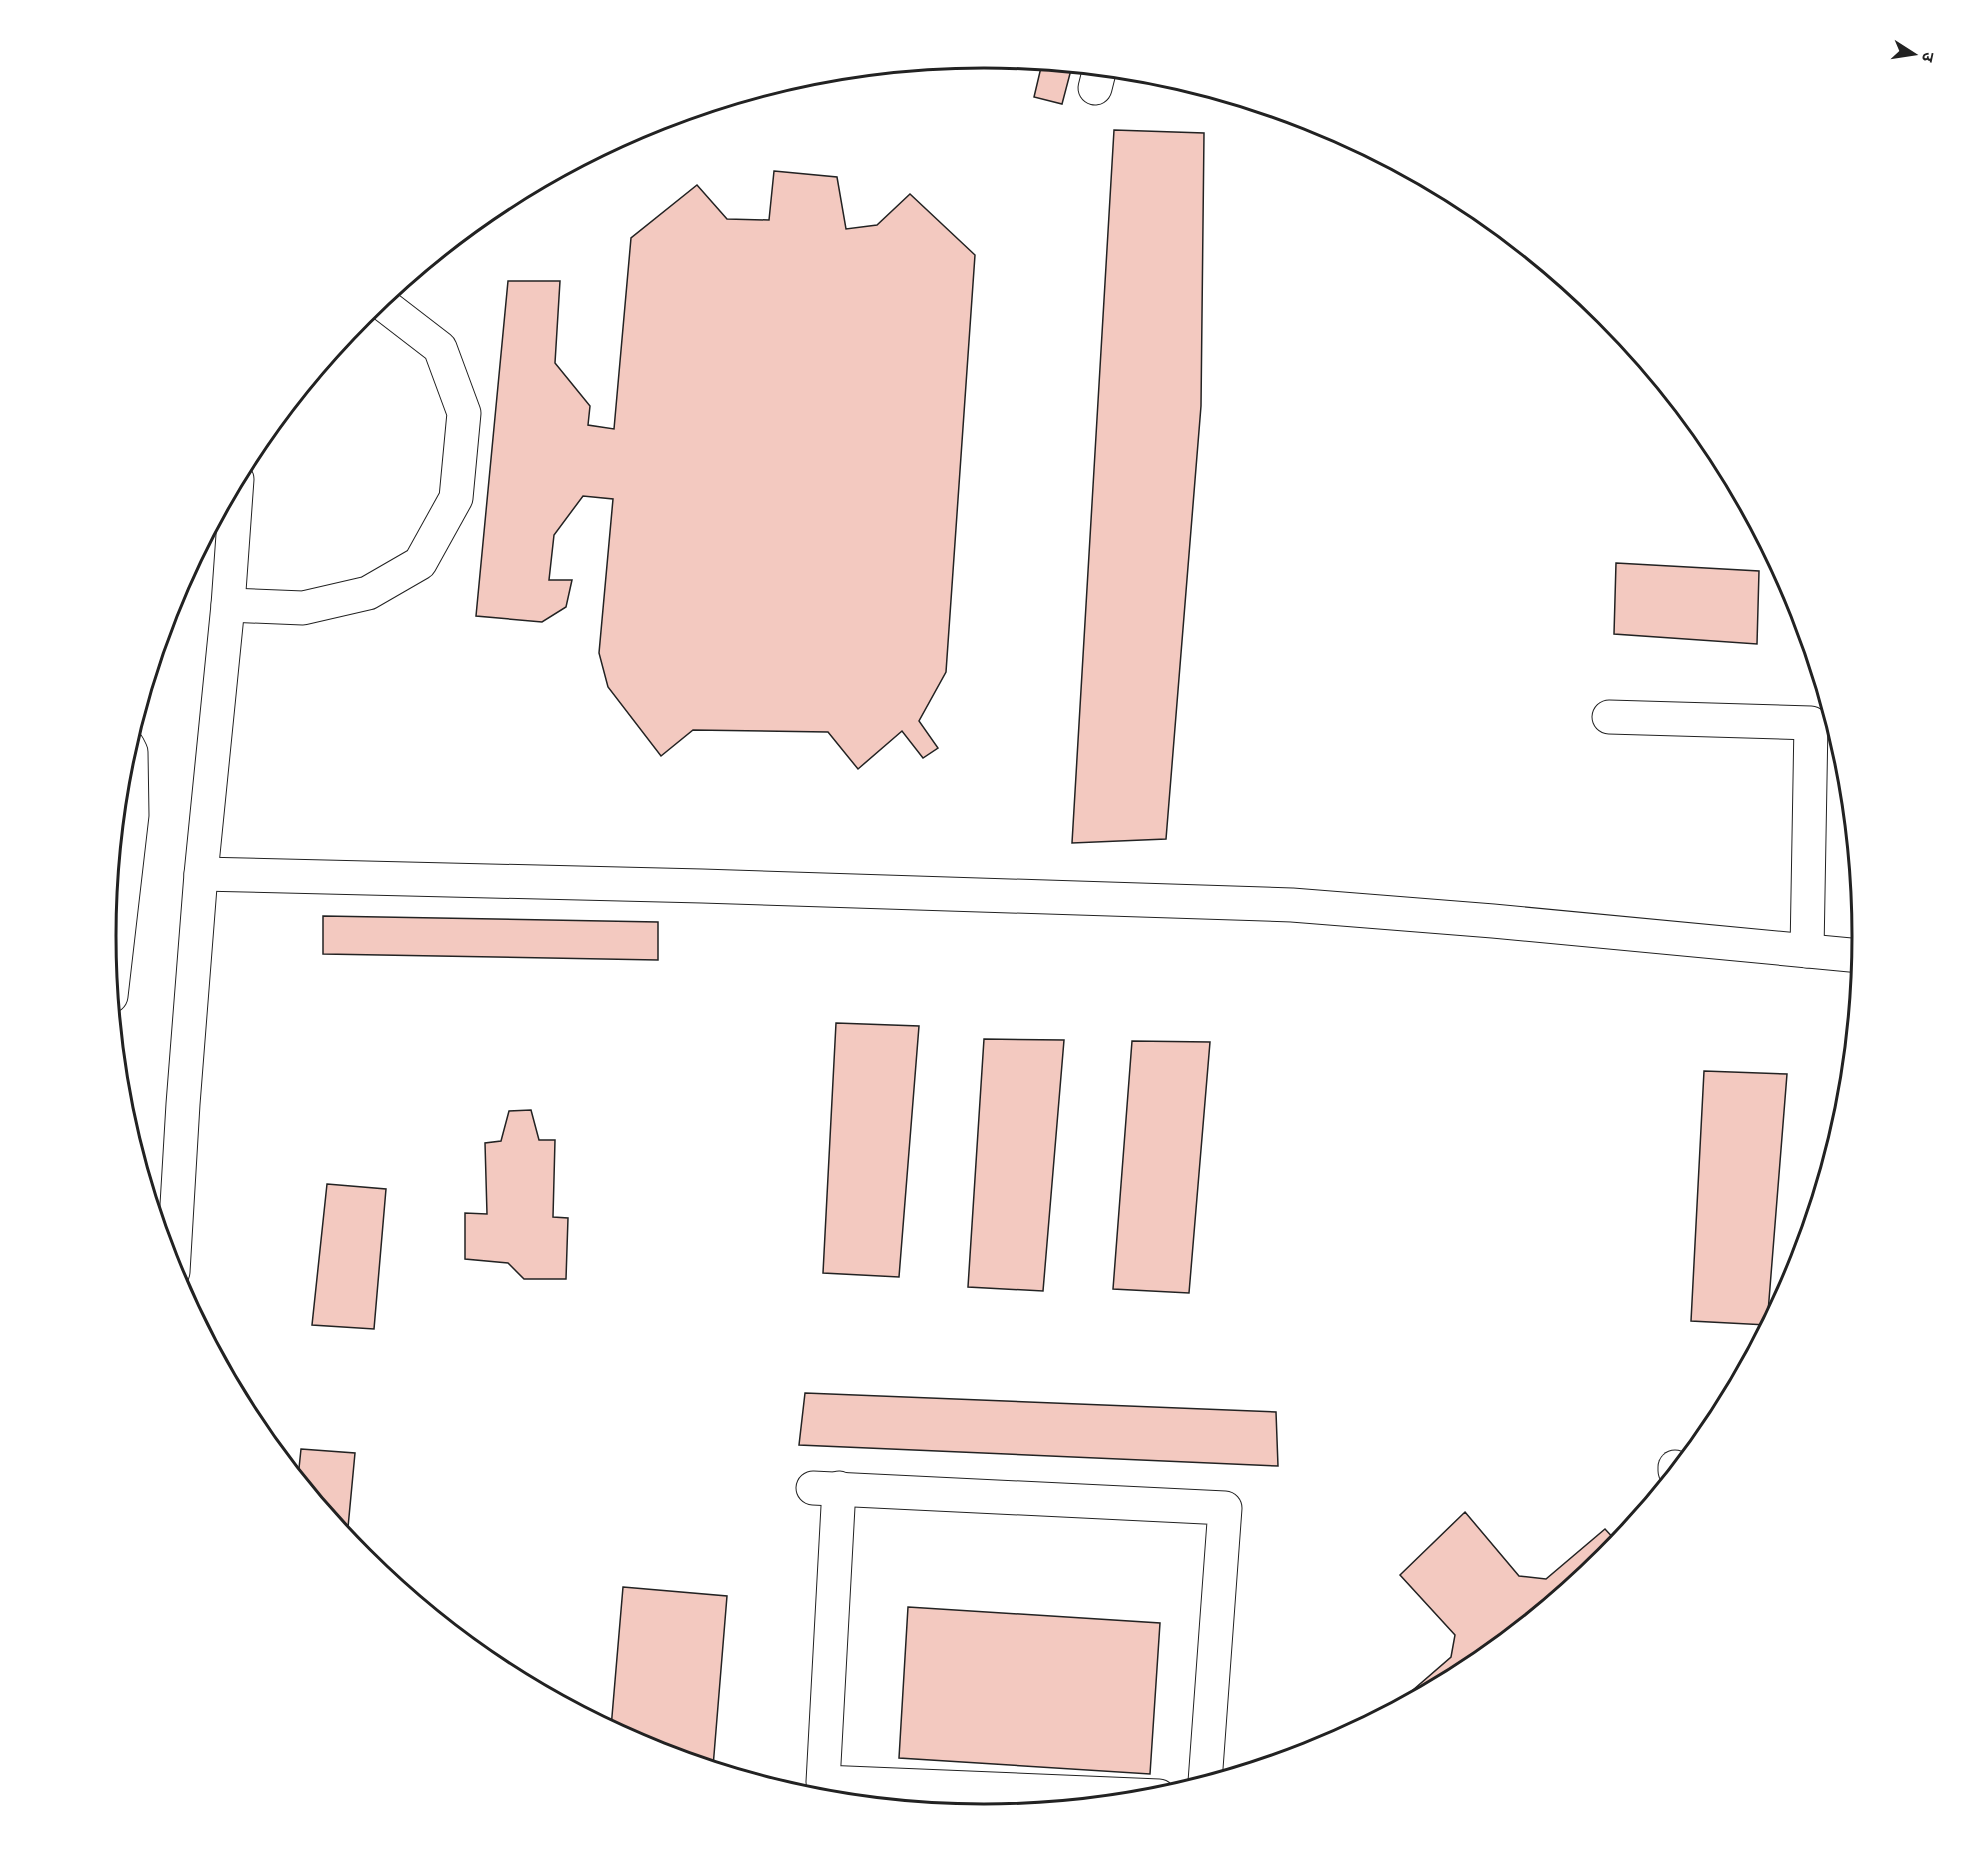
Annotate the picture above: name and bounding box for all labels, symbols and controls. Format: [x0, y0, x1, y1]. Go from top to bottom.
north arrow [1884, 24, 1944, 84]
text: उ [1919, 51, 1936, 64]

